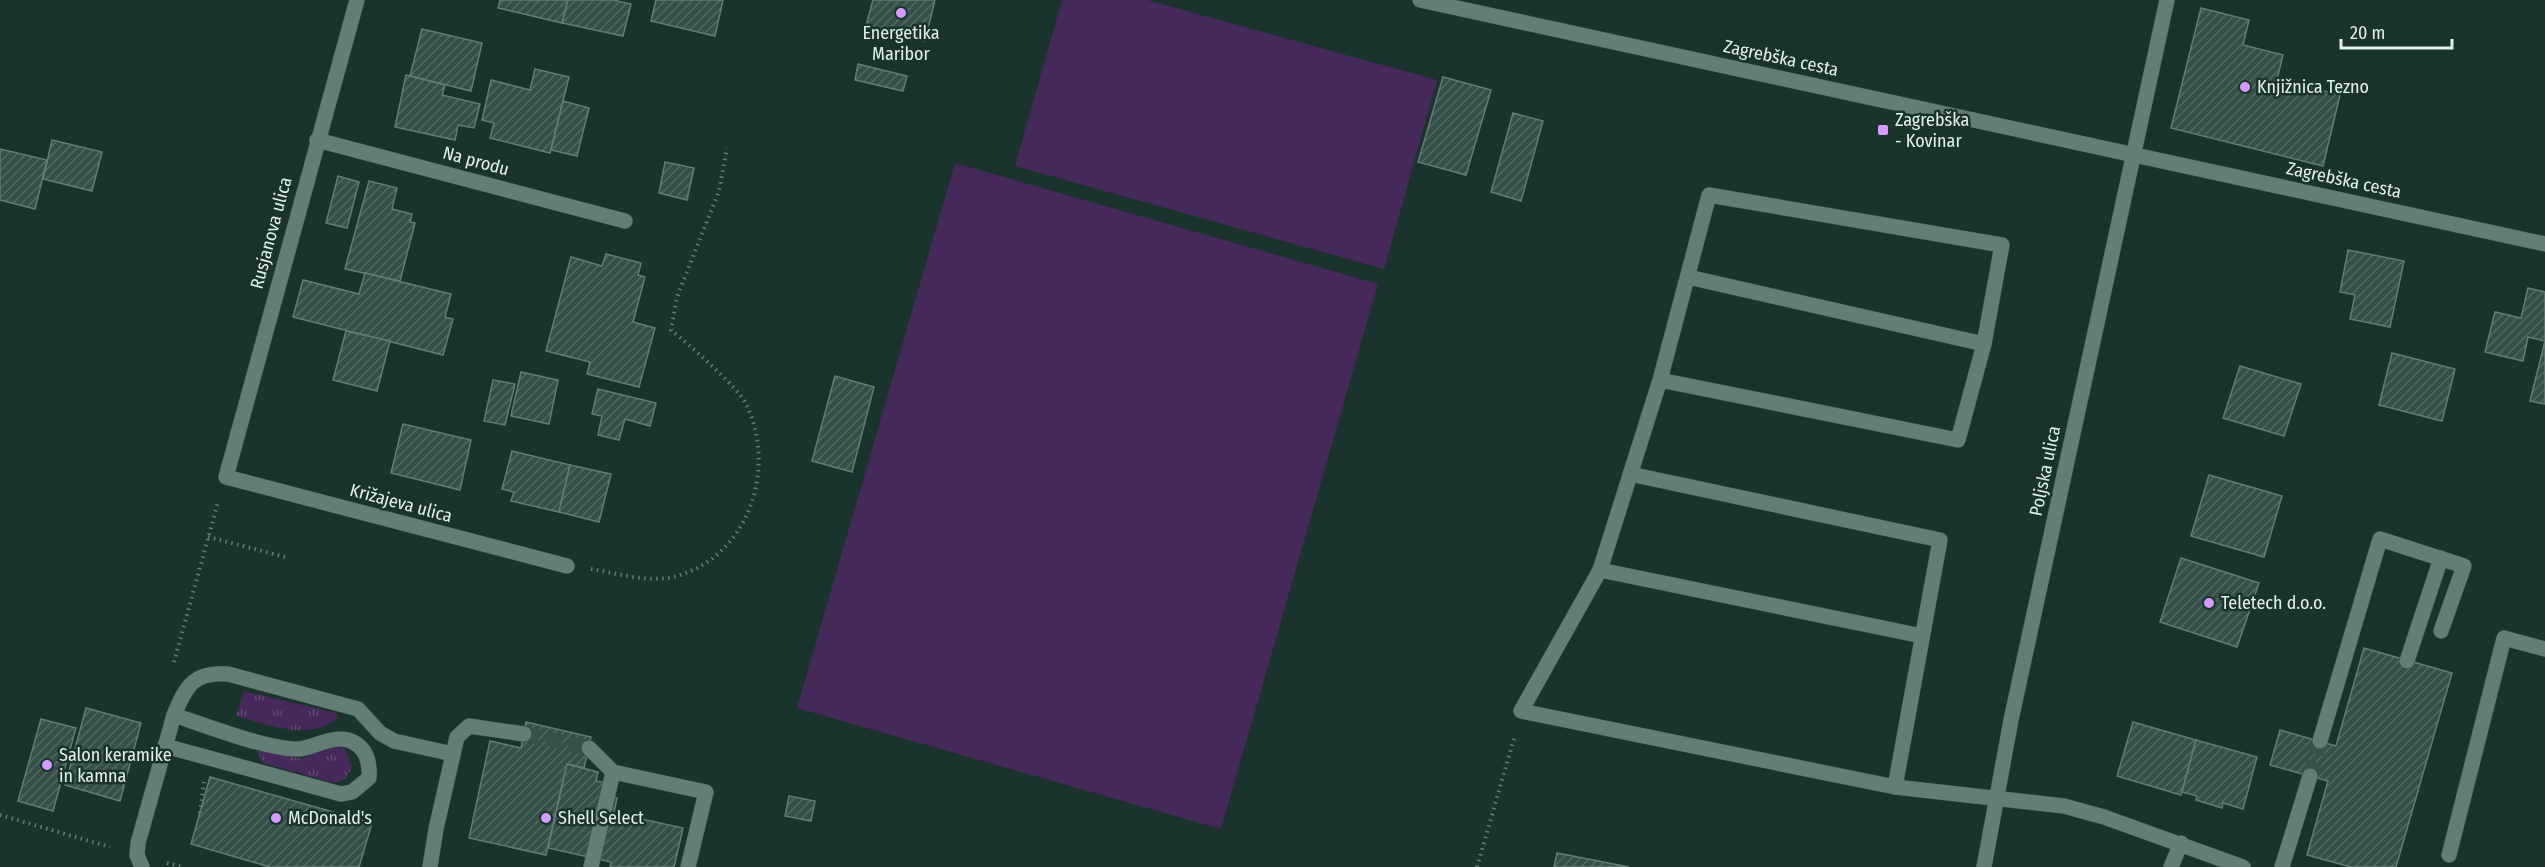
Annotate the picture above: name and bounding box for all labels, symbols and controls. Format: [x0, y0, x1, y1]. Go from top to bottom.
marker: Energetika Maribor [894, 6, 908, 20]
scale bar [2341, 12, 2452, 50]
place label: Energetika Maribor [862, 22, 940, 65]
text: 20 m [2350, 22, 2385, 44]
street label: Zagrebška cesta [1722, 35, 1841, 81]
place label: Knjižnica Tezno [2257, 76, 2369, 98]
marker: Knjižnica Tezno [2238, 80, 2252, 94]
place label: Zagrebška - Kovinar [1895, 109, 1969, 152]
marker: Zagrebška - Kovinar [1876, 123, 1890, 137]
street label: Na produ [440, 142, 512, 180]
street label: Zagrebška cesta [2285, 157, 2404, 203]
street label: Rusjanova ulica [245, 174, 297, 291]
street label: Poljska ulica [2025, 424, 2065, 518]
street label: Križajeva ulica [347, 479, 455, 527]
place label: Teletech d.o.o. [2221, 592, 2326, 614]
marker: Teletech d.o.o. [2202, 596, 2216, 610]
place label: Salon keramike in kamna [59, 744, 172, 787]
marker: Salon keramike in kamna [40, 758, 54, 772]
place label: McDonald's [288, 807, 372, 829]
place label: Shell Select [558, 807, 644, 829]
marker: McDonald's [269, 811, 283, 825]
marker: Shell Select [539, 811, 553, 825]

